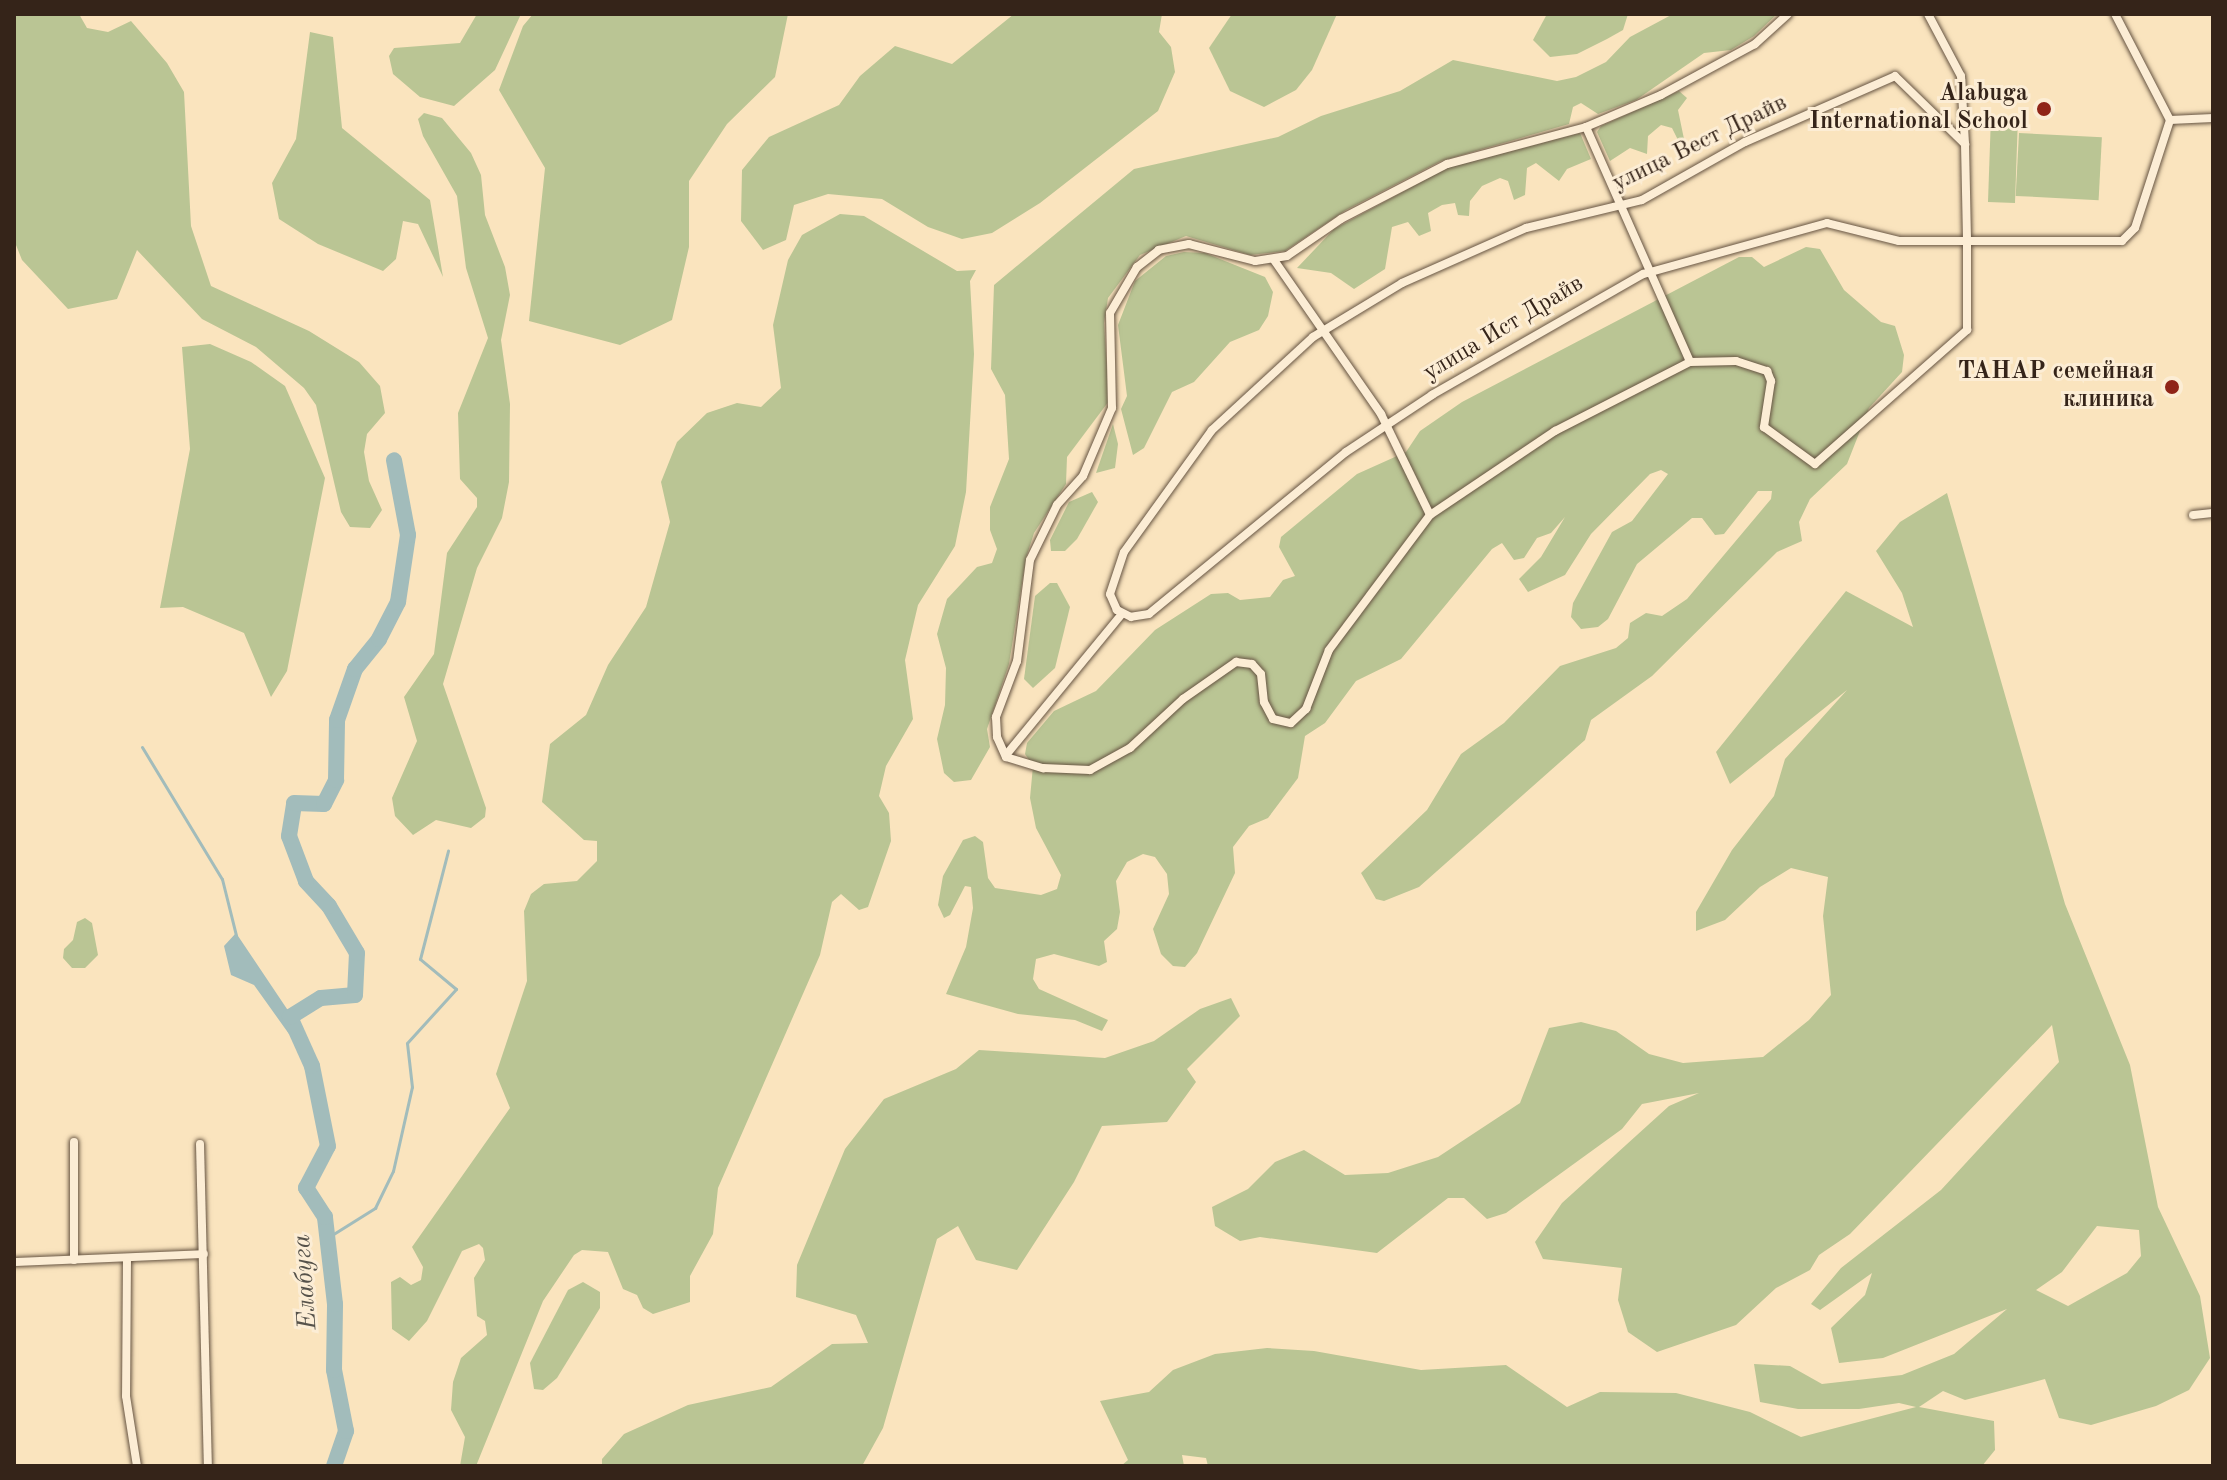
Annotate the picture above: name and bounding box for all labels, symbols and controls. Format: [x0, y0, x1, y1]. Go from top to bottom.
place label: Alabuga International School [1809, 81, 2028, 137]
street label: улица Вест Драйв [1608, 89, 1792, 199]
marker: Alabuga International School [2035, 100, 2053, 118]
street label: улица Ист Драйв [1419, 270, 1589, 388]
place label: ТАНАР семейная клиника [1958, 359, 2154, 415]
marker: ТАНАР семейная клиника [2161, 376, 2183, 398]
water label: Елабуга [287, 1233, 325, 1331]

